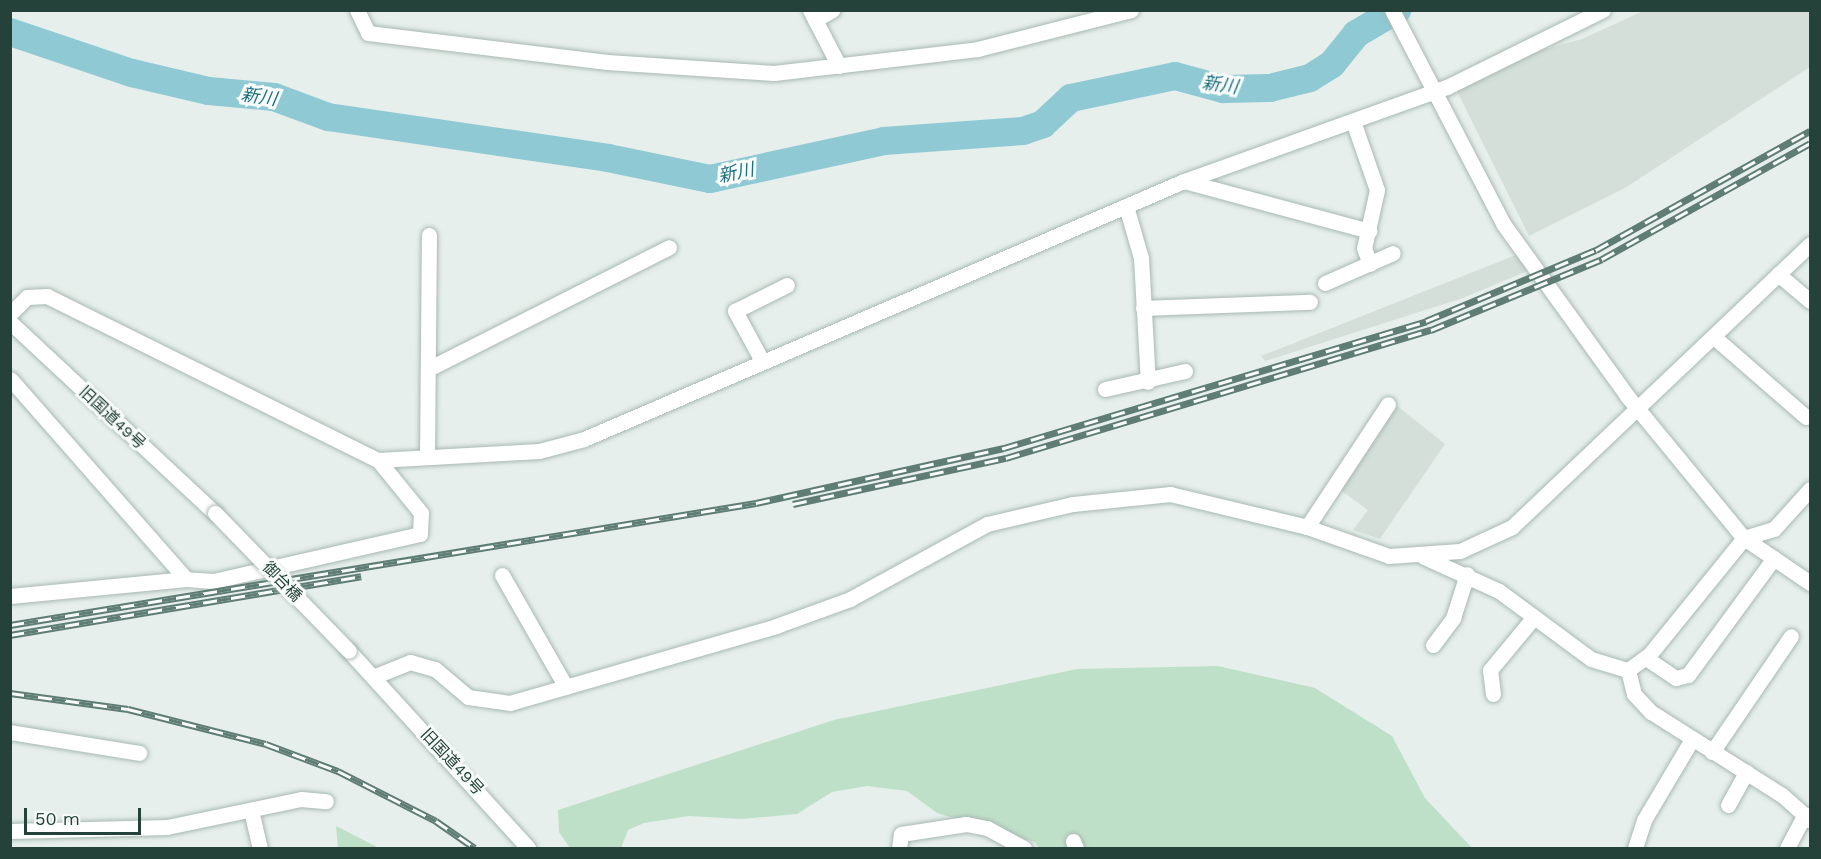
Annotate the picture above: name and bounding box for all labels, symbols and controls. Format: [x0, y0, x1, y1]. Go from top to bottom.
water label: 新川 [1201, 72, 1239, 98]
water label: 新川 [240, 84, 278, 110]
water label: 新川 [716, 159, 756, 187]
street label: 旧国道49号 [75, 382, 149, 454]
street label: 御台橋 [258, 558, 306, 606]
street label: 旧国道49号 [416, 725, 488, 799]
scale bar [27, 796, 144, 834]
text: 50 m [35, 808, 80, 829]

